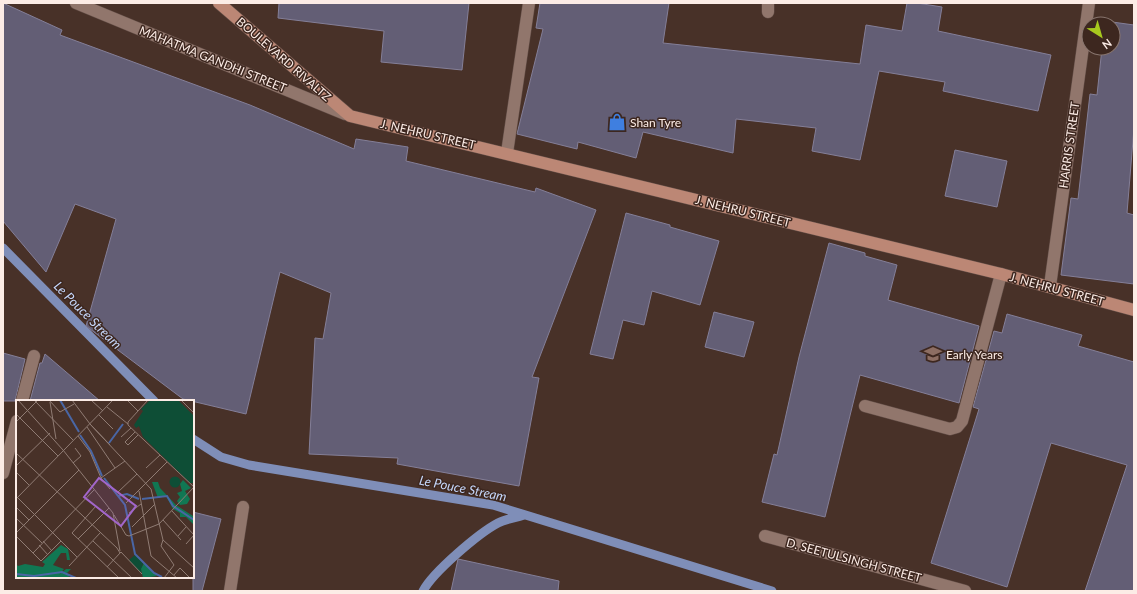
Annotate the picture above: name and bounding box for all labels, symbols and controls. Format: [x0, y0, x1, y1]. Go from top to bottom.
street label: BOULEVARD RIVALTZ [234, 14, 334, 104]
north arrow [1081, 16, 1121, 56]
street label: MAHATMA GANDHI STREET [137, 23, 289, 95]
text: N [1100, 37, 1115, 52]
street label: HARRIS STREET [1055, 101, 1083, 189]
shop icon: Shan Tyre [607, 112, 627, 132]
place label: Shan Tyre [630, 115, 681, 130]
street label: J. NEHRU STREET [379, 116, 477, 152]
street label: J. NEHRU STREET [694, 192, 792, 230]
street label: J. NEHRU STREET [1008, 269, 1106, 309]
water label: Le Pouce Stream [51, 278, 125, 352]
school or university icon: Early Years [923, 344, 943, 364]
place label: Early Years [946, 347, 1003, 362]
inset map [16, 400, 194, 578]
water label: Le Pouce Stream [418, 472, 508, 504]
street label: D. SEETULSINGH STREET [785, 535, 923, 585]

